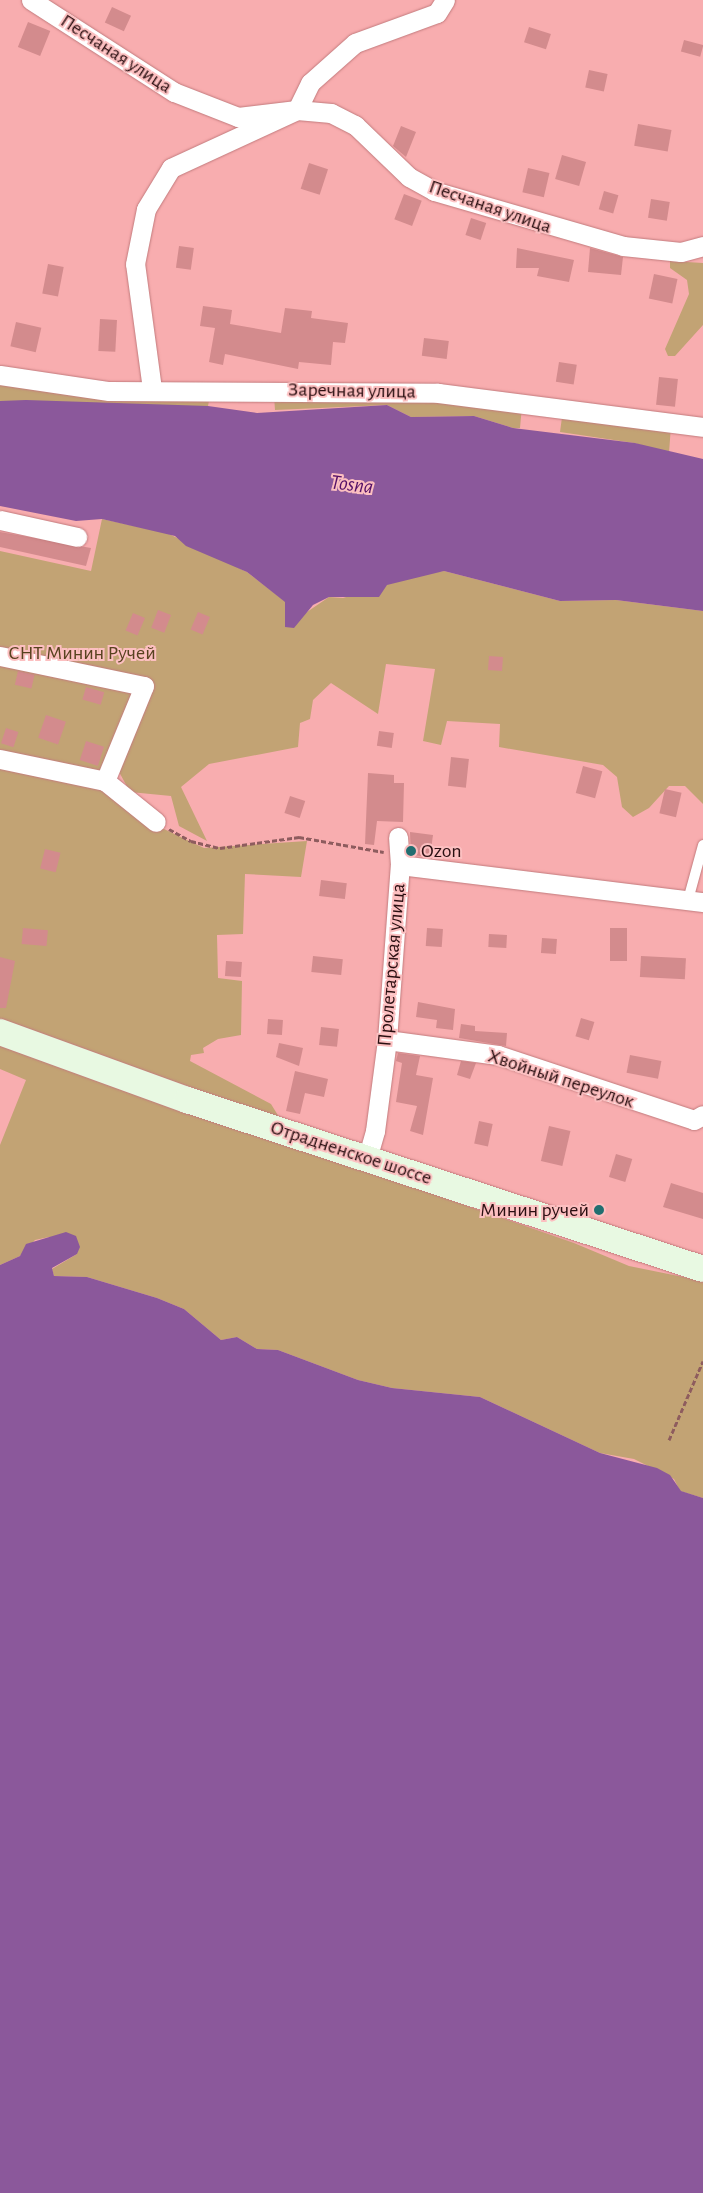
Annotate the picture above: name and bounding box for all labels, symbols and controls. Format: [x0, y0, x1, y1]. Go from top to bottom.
street label: Песчаная улица [56, 9, 176, 99]
street label: Песчаная улица [425, 175, 555, 239]
street label: Заречная улица [288, 378, 416, 404]
water label: Tosna [329, 470, 375, 500]
park label: СНТ Минин Ручей [8, 641, 156, 665]
place label: Ozon [421, 839, 462, 863]
marker: Ozon [405, 845, 417, 857]
street label: Пролетарская улица [373, 882, 411, 1048]
street label: Хвойный переулок [485, 1044, 637, 1114]
street label: Отрадненское шоссе [267, 1116, 435, 1190]
place label: Минин ручей [480, 1198, 589, 1222]
marker: Минин ручей [593, 1204, 605, 1216]

